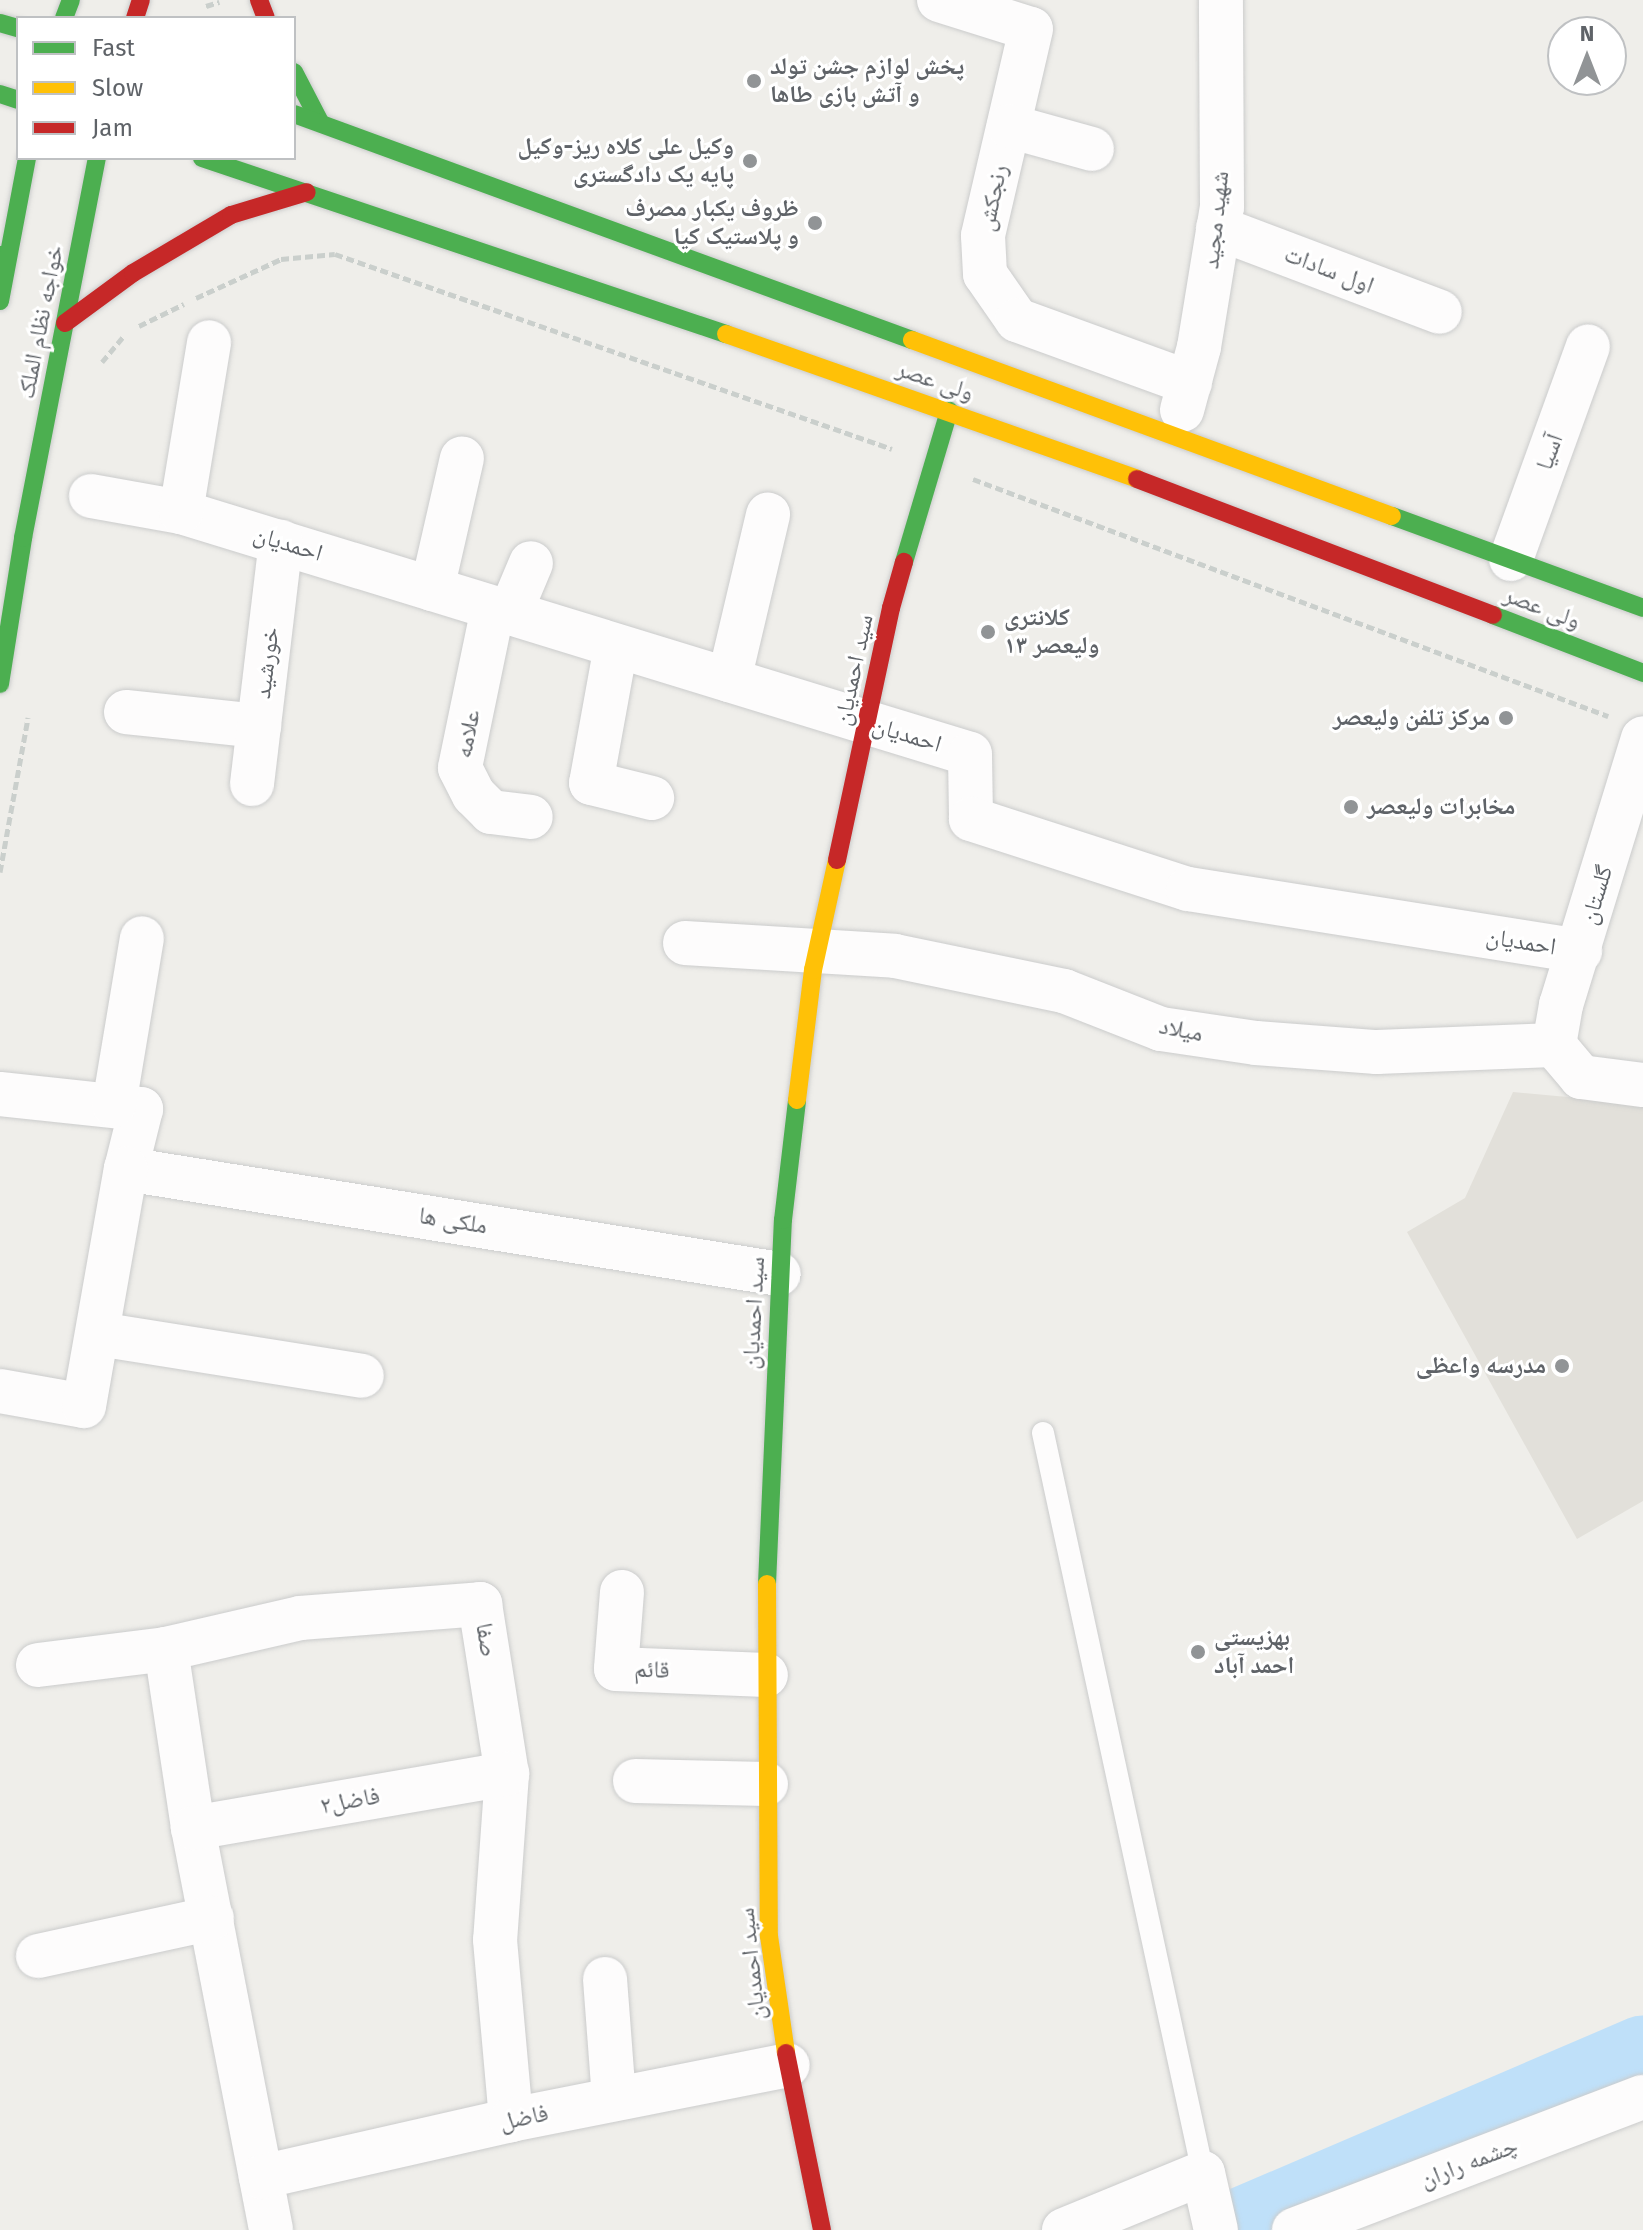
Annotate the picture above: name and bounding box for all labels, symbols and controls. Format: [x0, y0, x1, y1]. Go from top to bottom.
legend [16, 16, 296, 160]
north arrow [1547, 16, 1627, 96]
text: N [1580, 20, 1594, 47]
text: Fast [92, 34, 135, 62]
place label: پخش لوازم جشن تولد و آتش بازی طاها [770, 53, 964, 109]
marker: پخش لوازم جشن تولد و آتش بازی طاها [745, 72, 763, 90]
text: Slow [92, 74, 143, 102]
text: Jam [92, 114, 133, 142]
place label: وکیل علی کلاه ریز-وکیل پایه یک دادگستری [518, 133, 734, 189]
marker: وکیل علی کلاه ریز-وکیل پایه یک دادگستری [741, 152, 759, 170]
street label: رنجکش [972, 162, 1014, 234]
street label: شهید مجید [1197, 170, 1235, 270]
place label: ظروف یکبار مصرف و پلاستیک کیا [625, 195, 799, 251]
marker: ظروف یکبار مصرف و پلاستیک کیا [806, 214, 824, 232]
street label: اول سادات [1280, 240, 1378, 300]
street label: خواجه نظام الملک [12, 243, 70, 401]
street label: ولی عصر [893, 354, 977, 408]
street label: آسیا [1530, 430, 1570, 474]
street label: احمدیان [250, 520, 326, 568]
street label: ولی عصر [1500, 580, 1584, 636]
place label: کلانتری ۱۳ ولیعصر [1004, 604, 1099, 660]
street label: سید احمدیان [828, 612, 880, 728]
marker: کلانتری ۱۳ ولیعصر [979, 623, 997, 641]
street label: خورشید [248, 626, 286, 700]
place label: مرکز تلفن ولیعصر [1333, 704, 1490, 732]
street label: علامه [449, 707, 487, 761]
marker: مرکز تلفن ولیعصر [1497, 709, 1515, 727]
street label: احمدیان [869, 711, 945, 759]
place label: مخابرات ولیعصر [1367, 793, 1515, 821]
marker: مخابرات ولیعصر [1342, 798, 1360, 816]
street label: گلستان [1574, 862, 1620, 928]
street label: احمدیان [1484, 922, 1558, 962]
street label: میلاد [1157, 1012, 1205, 1048]
street label: ملکی ها [417, 1201, 489, 1241]
street label: سید احمدیان [737, 1256, 771, 1370]
place label: مدرسه واعظی [1416, 1352, 1546, 1380]
marker: مدرسه واعظی [1553, 1357, 1571, 1375]
street label: صفا [469, 1621, 503, 1659]
place label: بهزیستی احمد آباد [1214, 1624, 1294, 1680]
marker: بهزیستی احمد آباد [1189, 1643, 1207, 1661]
street label: قائم [634, 1655, 670, 1685]
street label: فاضل۲ [318, 1782, 382, 1820]
street label: سید احمدیان [732, 1906, 772, 2022]
street label: فاضل [497, 2099, 551, 2137]
street label: چشمه راران [1416, 2131, 1522, 2195]

